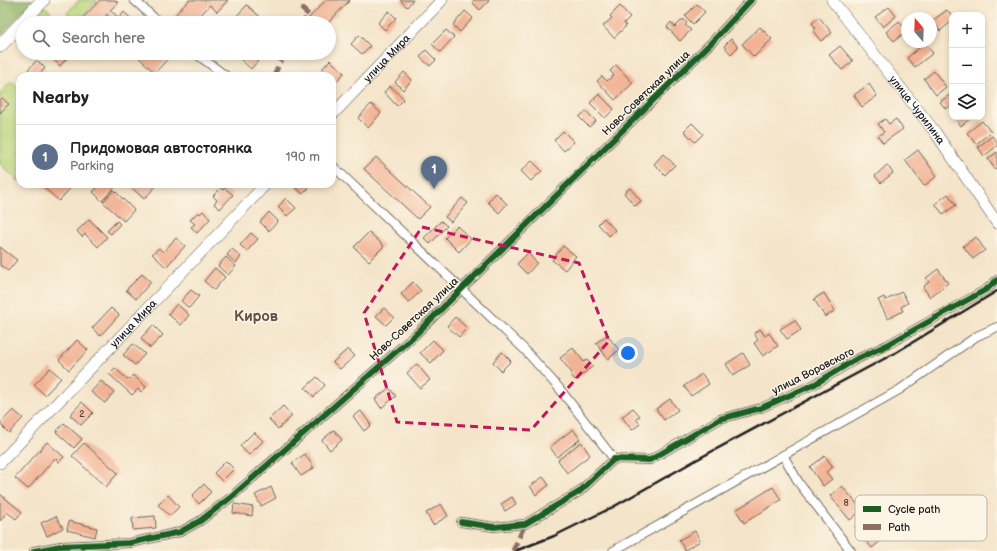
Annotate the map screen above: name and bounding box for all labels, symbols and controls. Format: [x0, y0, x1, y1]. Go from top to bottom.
north arrow [901, 12, 937, 48]
map controls [949, 12, 985, 120]
button: + [949, 12, 985, 48]
search box [16, 16, 336, 60]
icon: search [30, 27, 52, 49]
text: Search here [62, 29, 145, 48]
street label: улица Мира [361, 31, 413, 85]
street label: Ново-Советская улица [600, 48, 693, 138]
button: − [949, 48, 985, 84]
street label: улица Чурилина [887, 73, 948, 147]
button: layers [949, 84, 985, 120]
text: Nearby [32, 88, 89, 108]
text: Придомовая автостоянка [70, 139, 252, 158]
text: 1 [42, 149, 48, 165]
text: 190 m [286, 149, 320, 165]
pin: 1 [421, 156, 447, 189]
text: Parking [70, 158, 114, 174]
street label: Ново-Советская улица [367, 274, 461, 363]
street label: улица Мира [107, 296, 159, 350]
district label: Киров [234, 307, 278, 326]
your location [618, 343, 638, 363]
street label: улица Воровского [770, 345, 856, 397]
house number: 2 [79, 409, 85, 420]
legend [855, 495, 987, 541]
house number: 8 [843, 498, 849, 509]
text: Cycle path [888, 503, 940, 516]
text: Path [888, 521, 910, 534]

